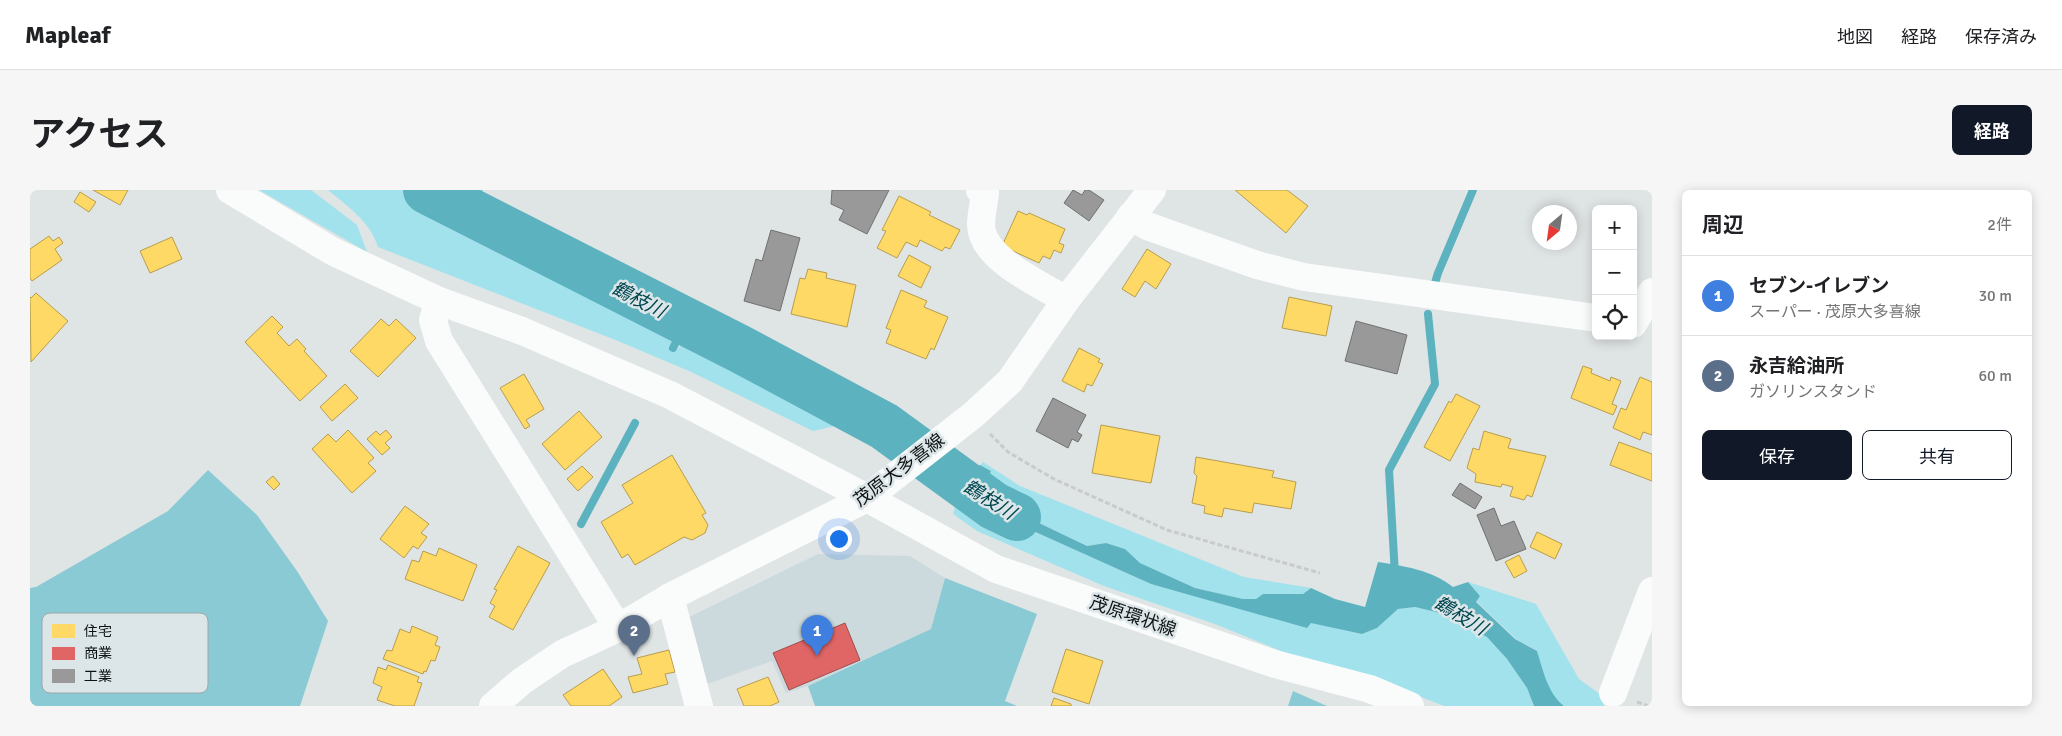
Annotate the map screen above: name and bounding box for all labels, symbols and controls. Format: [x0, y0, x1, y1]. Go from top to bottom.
text: Mapleaf [25, 20, 110, 50]
text: 地図 [1837, 26, 1873, 48]
text: 経路 [1901, 26, 1937, 48]
text: 保存済み [1965, 26, 2037, 48]
button: 経路 [1952, 105, 2032, 155]
text: アクセス [30, 113, 168, 156]
north arrow [1532, 205, 1577, 250]
map controls [1592, 205, 1637, 340]
button: + [1592, 205, 1637, 250]
text: 周辺 [1702, 212, 1744, 238]
text: 2件 [1987, 215, 2012, 235]
button: − [1592, 250, 1637, 295]
text: セブン-イレブン [1749, 274, 1889, 298]
water label: 鶴枝川 [608, 276, 671, 324]
text: 1 [1714, 286, 1722, 306]
text: 30 m [1978, 286, 2012, 306]
button: locate [1592, 295, 1637, 340]
text: スーパー · 茂原大多喜線 [1749, 302, 1921, 322]
text: 永吉給油所 [1749, 354, 1844, 378]
text: 2 [1714, 366, 1722, 386]
text: 60 m [1978, 366, 2012, 386]
text: ガソリンスタンド [1749, 382, 1877, 402]
street label: 茂原大多喜線 [849, 429, 949, 511]
button: 保存 [1702, 430, 1852, 480]
button: 共有 [1862, 430, 2012, 480]
water label: 鶴枝川 [959, 475, 1022, 526]
your location [826, 526, 852, 552]
street label: 茂原環状線 [1087, 591, 1179, 641]
water label: 鶴枝川 [1430, 591, 1493, 642]
legend [42, 613, 208, 693]
pin: 2 [618, 615, 650, 656]
pin: 1 [801, 615, 833, 656]
text: 住宅 [84, 623, 112, 640]
text: 商業 [84, 645, 112, 662]
text: 工業 [84, 668, 112, 685]

